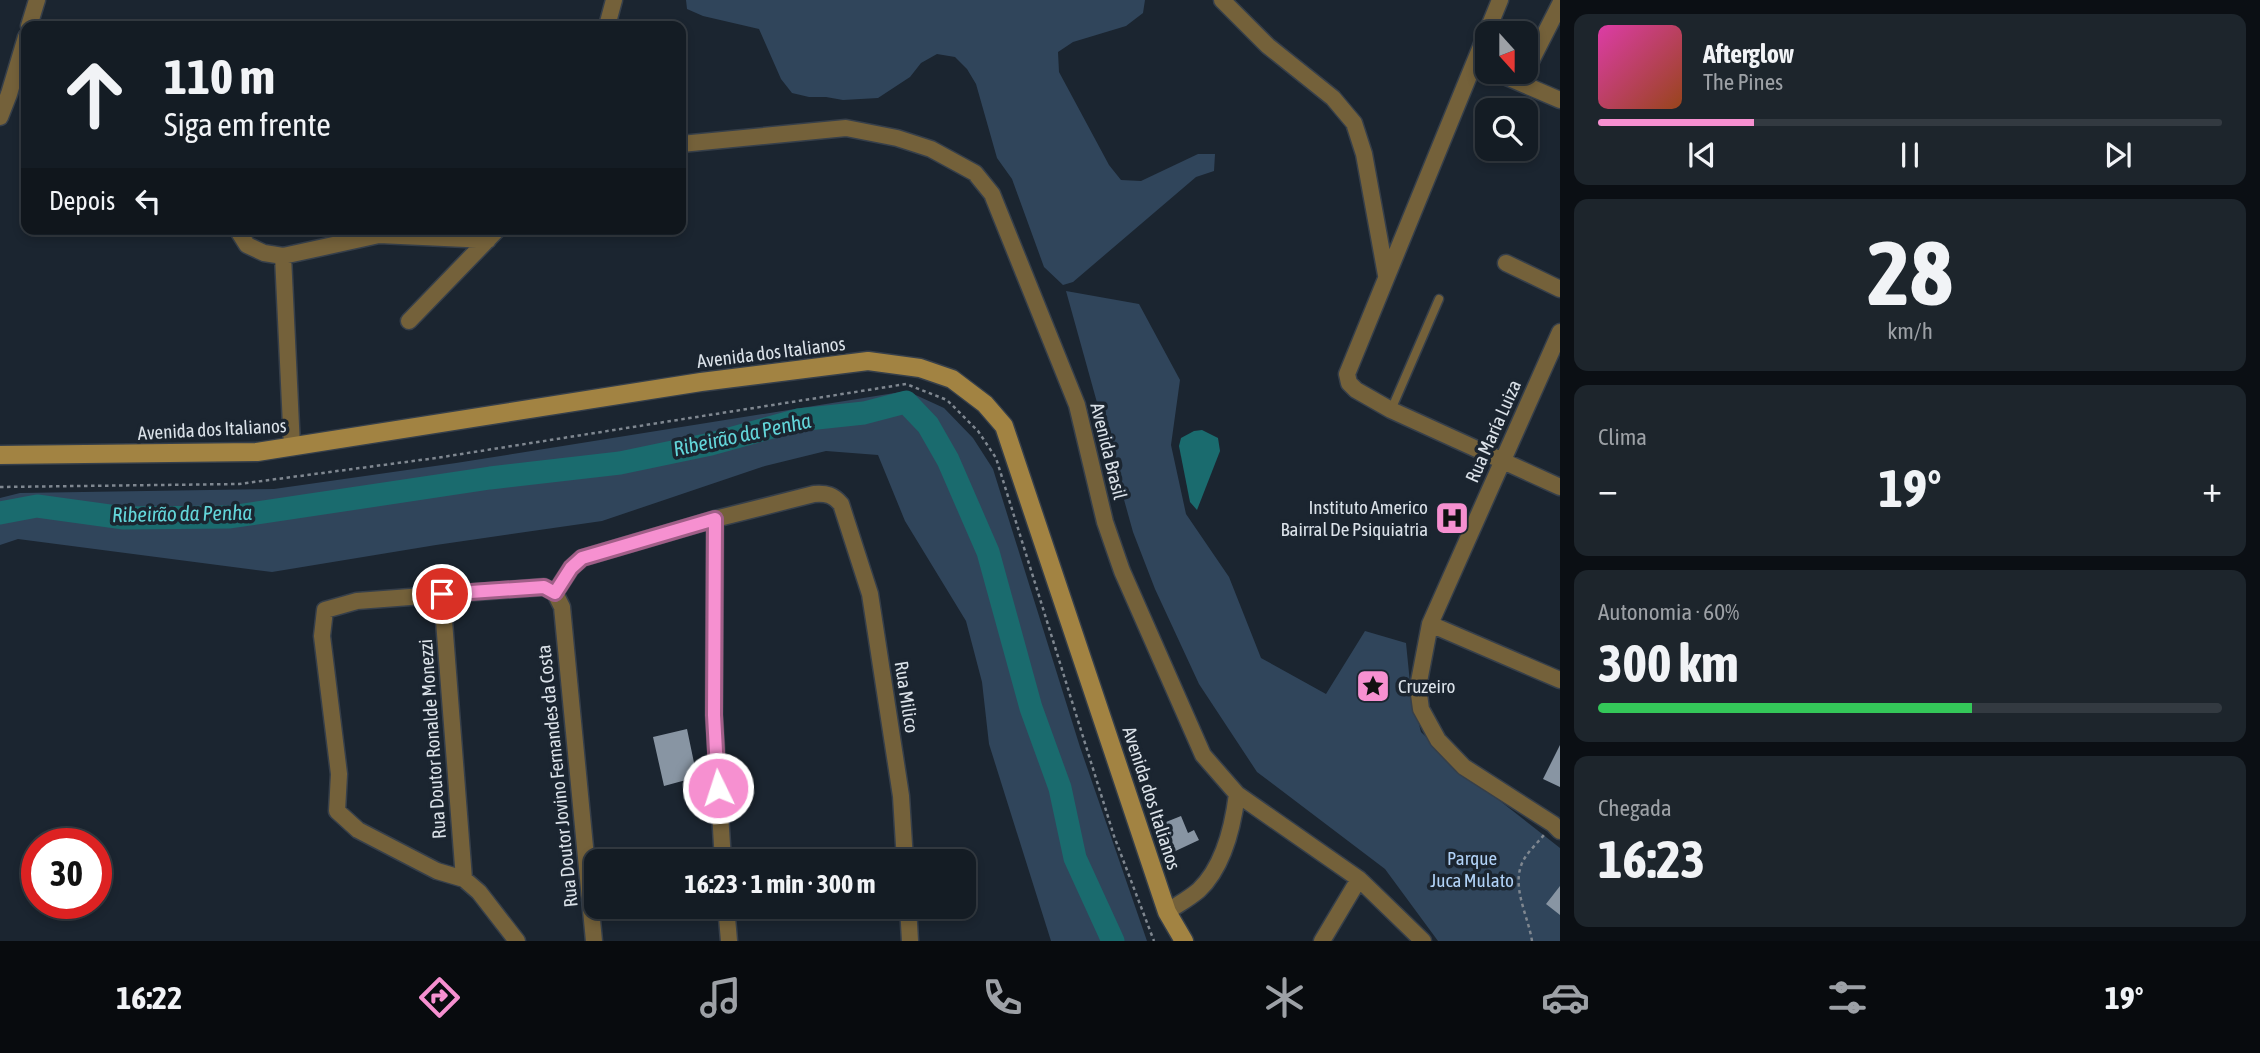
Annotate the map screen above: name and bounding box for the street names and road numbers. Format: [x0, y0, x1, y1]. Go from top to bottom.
street label: Avenida dos Italianos [696, 332, 847, 372]
street label: Rua María Luiza [1461, 376, 1525, 486]
street label: Avenida Brasil [1086, 400, 1132, 502]
street label: Avenida dos Italianos [137, 414, 287, 444]
street label: Rua Doutor Ronalde Monezzi [414, 638, 450, 840]
street label: Rua Doutor Jovino Fernandes da Costa [532, 644, 582, 908]
street label: Rua Milico [890, 659, 924, 735]
street label: Avenida dos Italianos [1119, 724, 1186, 873]

